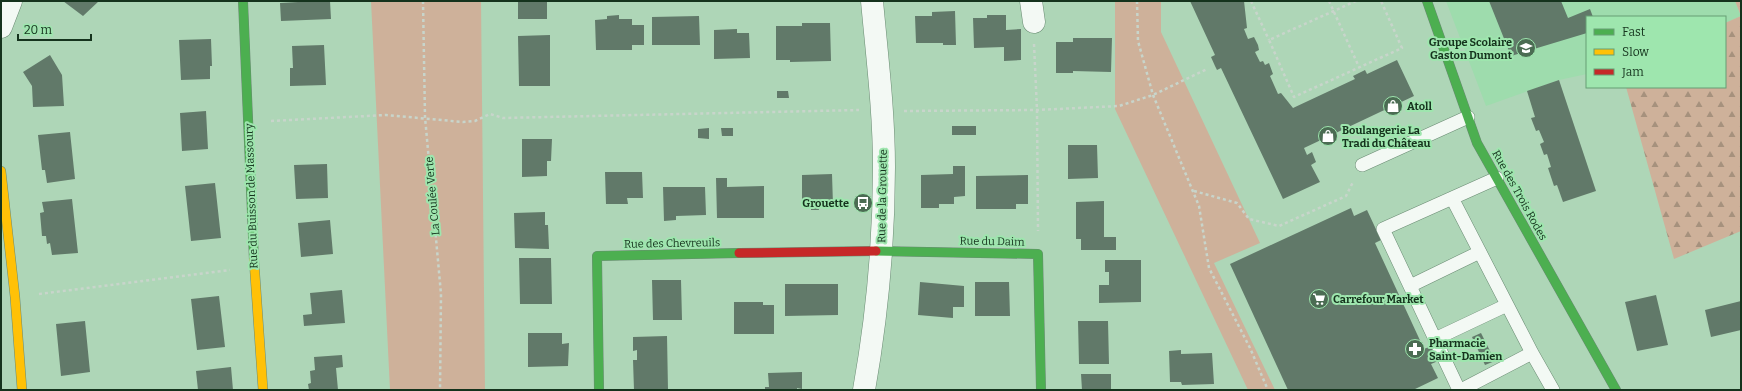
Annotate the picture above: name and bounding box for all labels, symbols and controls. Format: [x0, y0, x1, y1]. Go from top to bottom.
scale bar [18, 16, 91, 42]
legend [1586, 16, 1726, 88]
text: 20 m [24, 23, 53, 37]
text: Fast [1622, 25, 1646, 39]
place label: Groupe Scolaire Gaston Dumont [1429, 36, 1513, 62]
school or university icon: Groupe Scolaire Gaston Dumont [1515, 37, 1537, 59]
text: Slow [1622, 45, 1649, 59]
text: Jam [1621, 65, 1644, 79]
shop icon: Atoll [1382, 95, 1404, 117]
place label: Atoll [1407, 100, 1433, 113]
street label: Rue du Buisson de Massoury [242, 123, 261, 269]
place label: Boulangerie La Tradi du Château [1342, 124, 1431, 150]
shop icon: Boulangerie La Tradi du Château [1317, 125, 1339, 147]
street label: Rue des Trois Rodes [1489, 148, 1550, 243]
street label: Rue de la Grouette [875, 149, 890, 243]
street label: La Coulée Verte [423, 156, 442, 236]
bus stop icon: Grouette [852, 192, 874, 214]
place label: Grouette [802, 197, 849, 210]
street label: Rue du Daim [959, 234, 1025, 249]
street label: Rue des Chevreuils [624, 236, 720, 251]
supermarket icon: Carrefour Market [1308, 288, 1330, 310]
place label: Carrefour Market [1333, 293, 1424, 306]
place label: Pharmacie Saint-Damien [1429, 337, 1502, 363]
pharmacy icon: Pharmacie Saint-Damien [1404, 338, 1426, 360]

